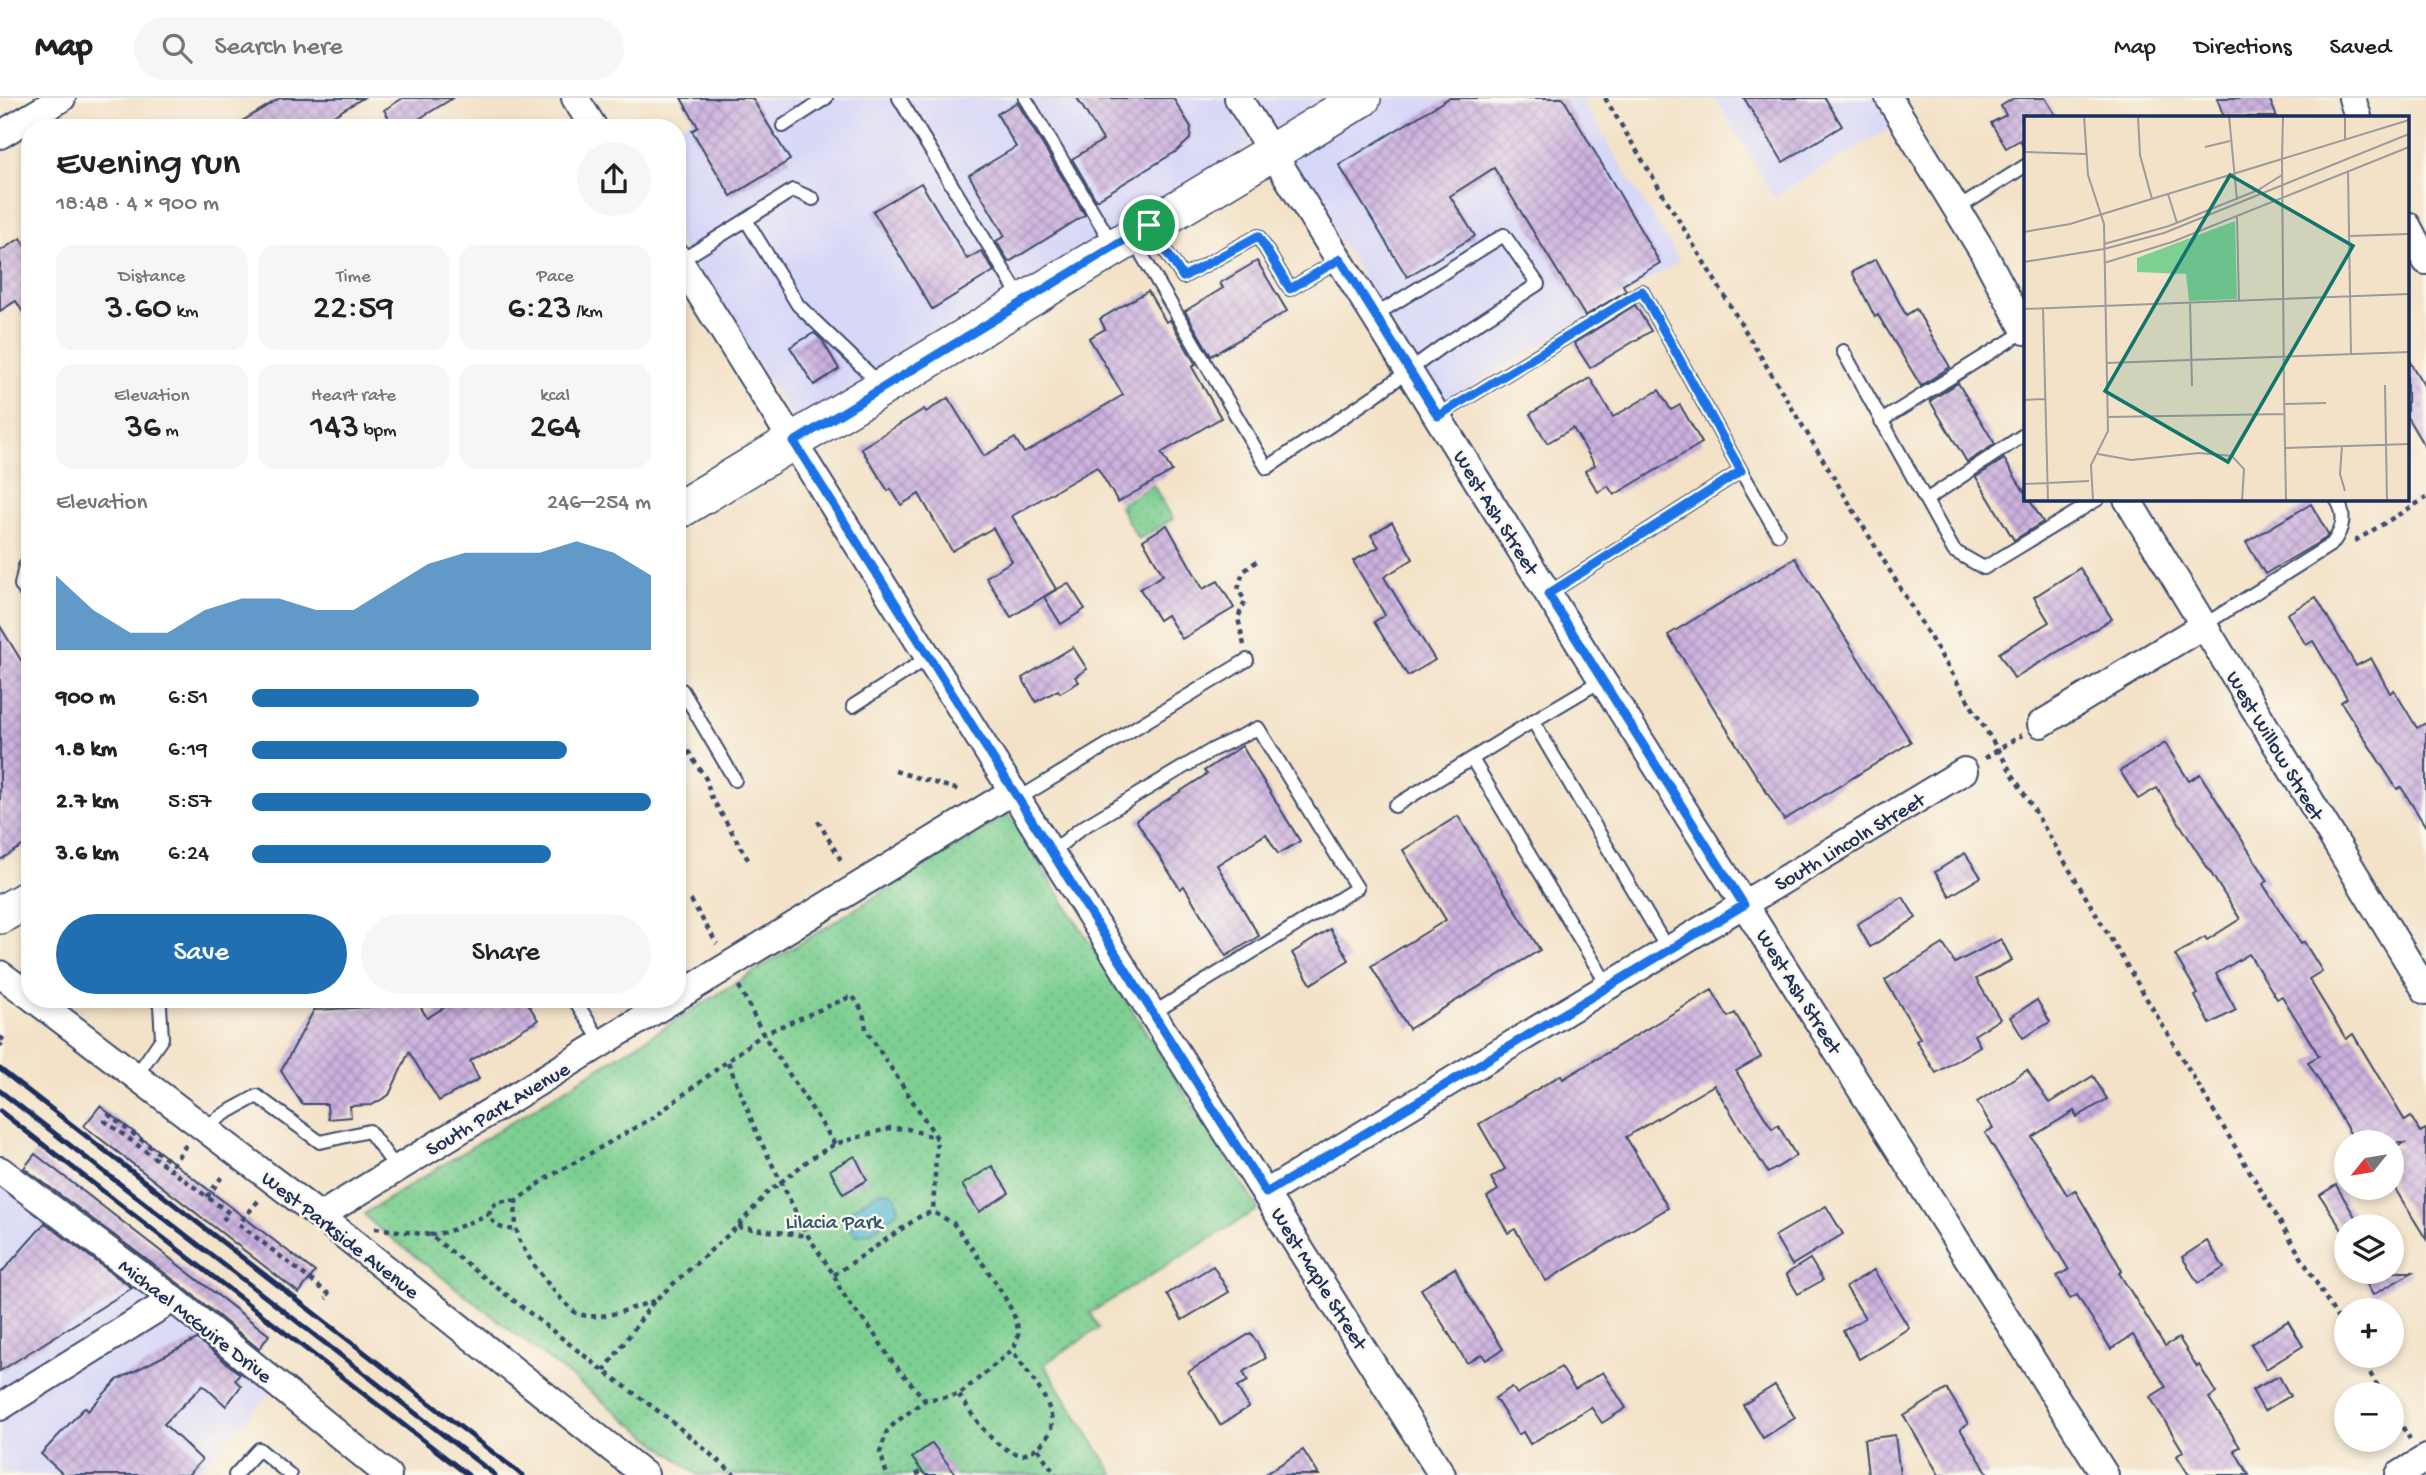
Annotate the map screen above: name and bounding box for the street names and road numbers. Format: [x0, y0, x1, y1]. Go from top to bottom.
street label: West Ash Street [1446, 447, 1544, 583]
street label: West Willow Street [2219, 668, 2329, 828]
street label: South Lincoln Street [1771, 788, 1933, 899]
street label: West Ash Street [1749, 926, 1847, 1062]
street label: South Park Avenue [422, 1058, 576, 1164]
street label: West Parkside Avenue [255, 1167, 424, 1307]
street label: West Maple Street [1263, 1204, 1372, 1358]
street label: Michael McGuire Drive [112, 1255, 277, 1391]

